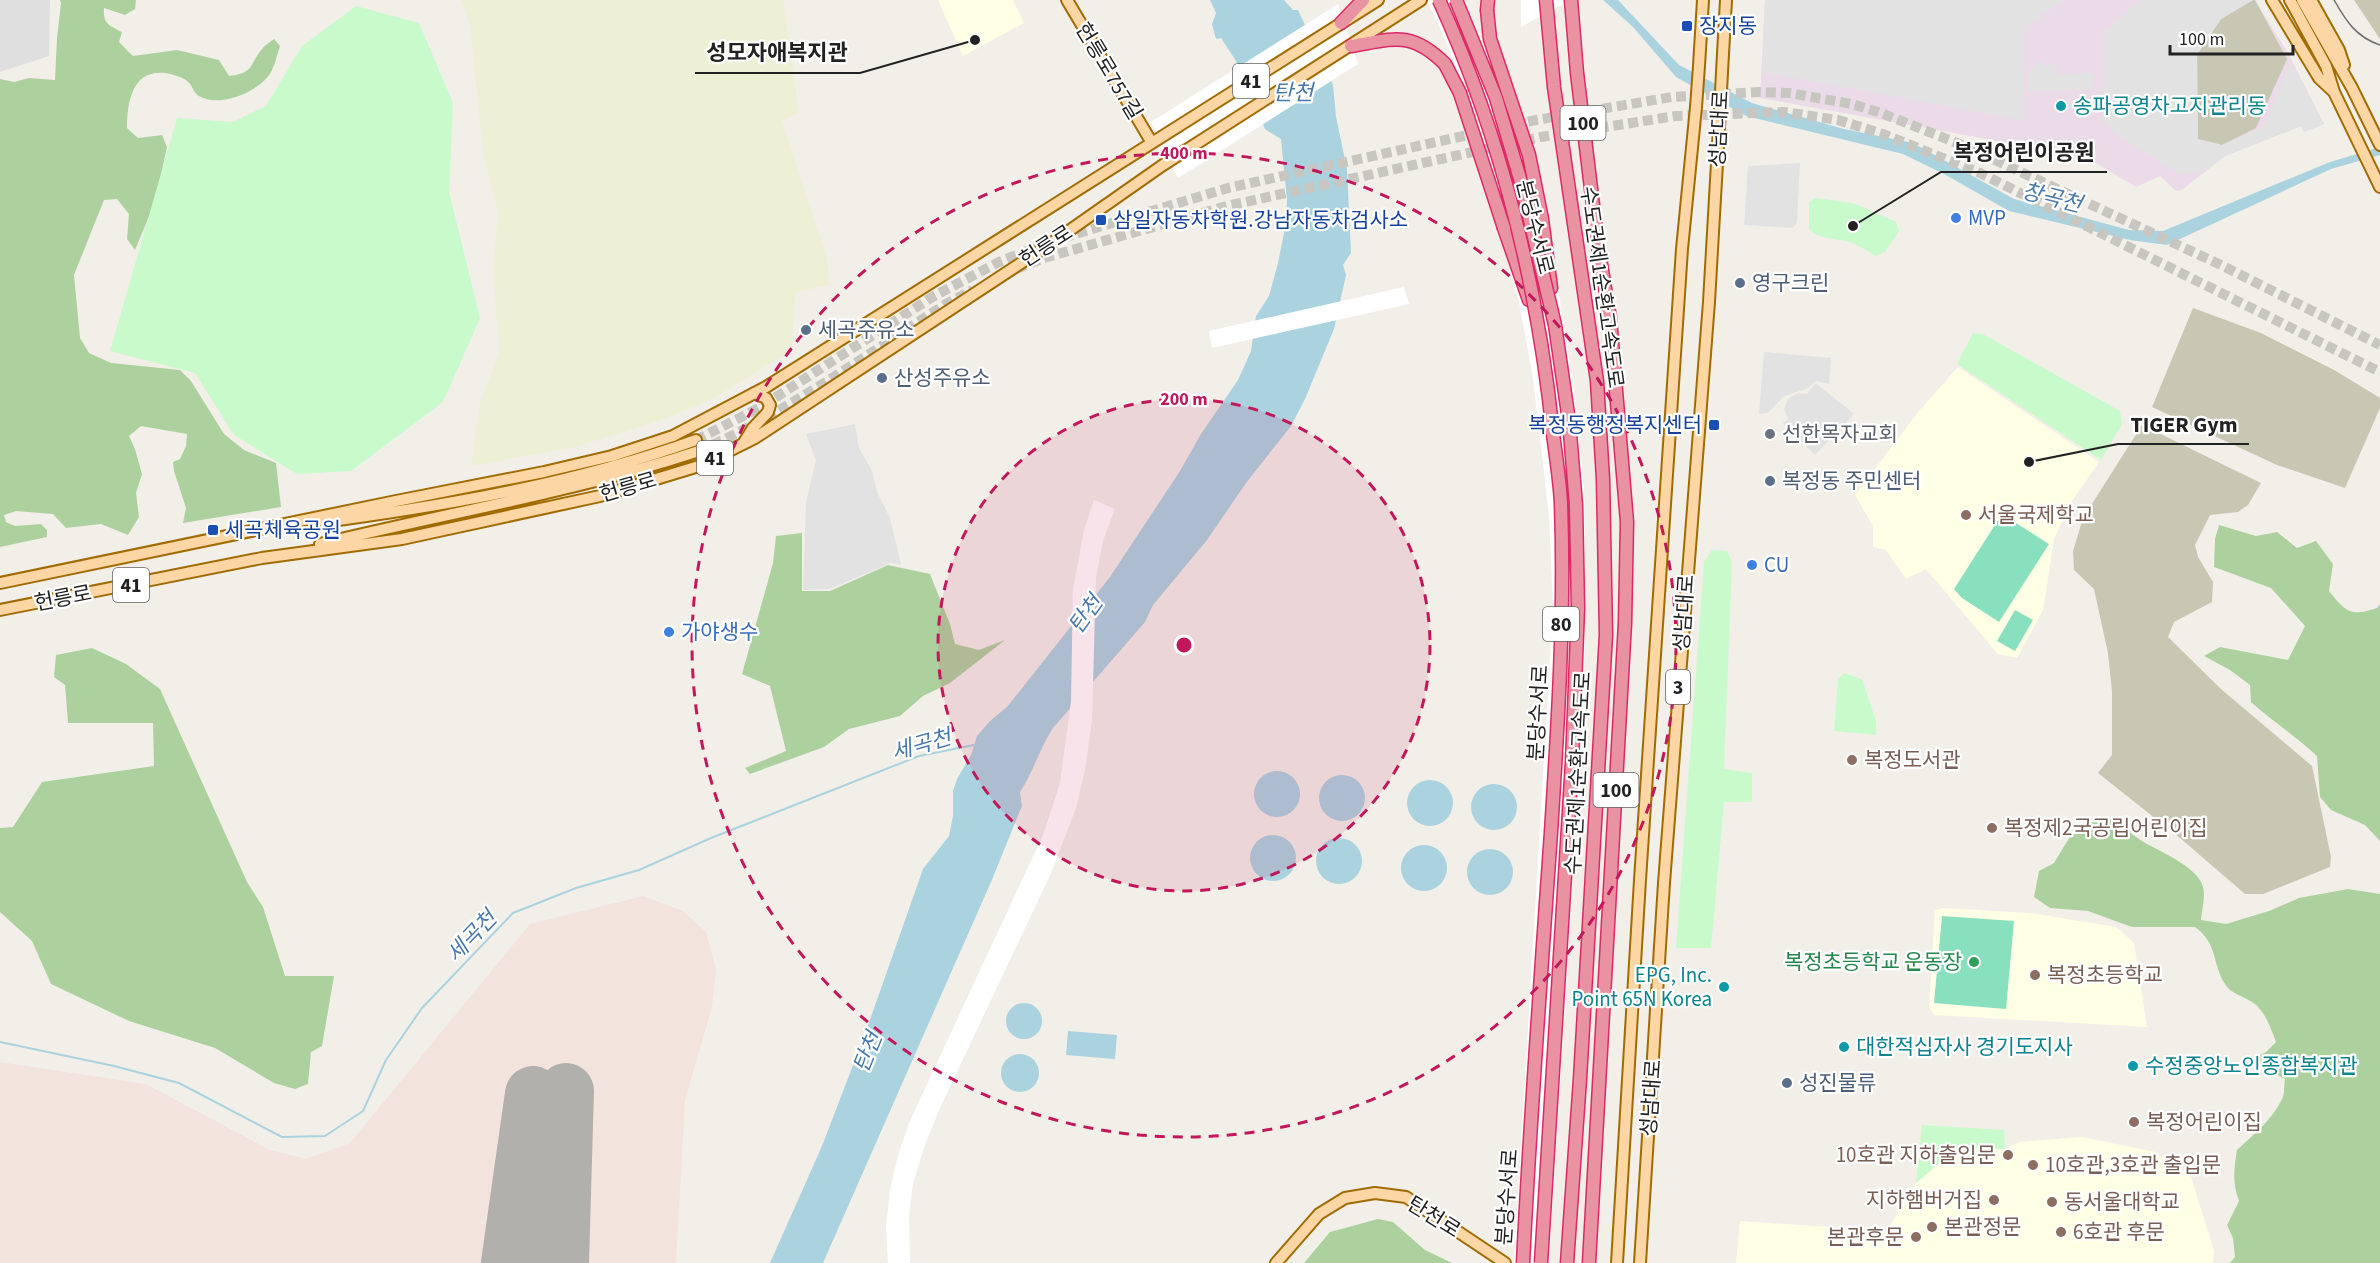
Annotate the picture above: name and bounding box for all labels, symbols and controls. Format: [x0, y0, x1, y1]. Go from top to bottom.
place label: 장지동 [1699, 11, 1757, 41]
street label: 헌릉로757길 [1068, 17, 1150, 125]
scale bar [2170, 18, 2293, 56]
marker: 장지동 [1680, 19, 1694, 33]
text: 100 m [2179, 27, 2224, 52]
callout: 성모자애복지관 [695, 33, 860, 73]
text: 성모자애복지관 [706, 37, 848, 69]
road number: 41 [1233, 64, 1269, 98]
water label: 탄천 [1273, 77, 1316, 109]
street label: 성남대로 [1702, 90, 1736, 168]
place label: 송파공영차고지관리동 [2073, 91, 2266, 121]
marker: 송파공영차고지관리동 [2054, 99, 2068, 113]
road number: 100 [1560, 106, 1606, 140]
callout: 복정어린이공원 [1941, 132, 2107, 172]
text: 복정어린이공원 [1953, 137, 2095, 169]
text: 400 m [1160, 141, 1208, 166]
water label: 창곡천 [2018, 175, 2088, 222]
street label: 분당수서로 [1509, 177, 1561, 277]
street label: 수도권제1순환고속도로 [1573, 184, 1631, 390]
place label: MVP [1968, 203, 2006, 233]
place label: 삼일자동차학원.강남자동차검사소 [1113, 205, 1408, 235]
marker: MVP [1949, 211, 1963, 225]
marker: 삼일자동차학원.강남자동차검사소 [1094, 213, 1108, 227]
street label: 헌릉로 [1014, 218, 1078, 274]
place label: 영구크린 [1752, 268, 1829, 298]
marker: 영구크린 [1733, 276, 1747, 290]
place label: 세곡주유소 [818, 315, 915, 345]
marker: 세곡주유소 [799, 323, 813, 337]
place label: 산성주유소 [894, 363, 991, 393]
marker: 산성주유소 [875, 371, 889, 385]
text: 200 m [1160, 387, 1208, 412]
callout: TIGER Gym [2118, 404, 2249, 444]
text: TIGER Gym [2130, 409, 2238, 441]
place label: 복정동행정복지센터 [1528, 410, 1702, 440]
marker: 복정동행정복지센터 [1707, 418, 1721, 432]
place label: 선한목자교회 [1782, 419, 1898, 449]
marker: 선한목자교회 [1763, 427, 1777, 441]
road number: 41 [697, 441, 733, 475]
street label: 헌릉로 [596, 465, 660, 509]
place label: 복정동 주민센터 [1782, 466, 1921, 496]
marker: 복정동 주민센터 [1763, 474, 1777, 488]
place label: 서울국제학교 [1978, 500, 2094, 530]
marker: 서울국제학교 [1959, 508, 1973, 522]
place label: 세곡체육공원 [225, 515, 341, 545]
marker: 세곡체육공원 [206, 523, 220, 537]
place label: CU [1764, 550, 1789, 580]
marker: CU [1745, 558, 1759, 572]
road number: 41 [113, 568, 149, 602]
street label: 성남대로 [1666, 573, 1702, 653]
street label: 헌릉로 [32, 578, 94, 618]
water label: 탄천 [1061, 587, 1112, 640]
road number: 80 [1543, 607, 1579, 641]
place label: 가야생수 [681, 617, 758, 647]
marker: 가야생수 [662, 625, 676, 639]
centre of rings [1174, 635, 1194, 655]
street label: 분당수서로 [1520, 664, 1556, 762]
road number: 3 [1666, 670, 1690, 704]
street label: 수도권제1순환고속도로 [1558, 671, 1598, 875]
water label: 세곡천 [888, 720, 958, 769]
place label: 복정도서관 [1864, 745, 1961, 775]
marker: 복정도서관 [1845, 753, 1859, 767]
road number: 100 [1594, 773, 1638, 807]
place label: 복정제2국공립어린이집 [2004, 813, 2208, 843]
marker: 복정제2국공립어린이집 [1985, 821, 1999, 835]
water label: 세곡천 [439, 902, 506, 970]
place label: 복정초등학교 운동장 [1784, 947, 1962, 977]
marker: 복정초등학교 운동장 [1967, 955, 1981, 969]
place label: EPG, Inc. Point 65N Korea [1571, 960, 1712, 1014]
place label: 복정초등학교 [2047, 960, 2163, 990]
marker: 복정초등학교 [2028, 968, 2042, 982]
marker: EPG, Inc. Point 65N Korea [1717, 980, 1731, 994]
water label: 탄천 [846, 1025, 891, 1077]
place label: 대한적십자사 경기도지사 [1856, 1032, 2073, 1062]
marker: 대한적십자사 경기도지사 [1837, 1040, 1851, 1054]
place label: 수정중앙노인종합복지관 [2145, 1051, 2358, 1081]
street label: 성남대로 [1633, 1058, 1669, 1138]
marker: 수정중앙노인종합복지관 [2126, 1059, 2140, 1073]
place label: 성진물류 [1799, 1068, 1876, 1098]
marker: 성진물류 [1780, 1076, 1794, 1090]
place label: 복정어린이집 [2146, 1107, 2262, 1137]
marker: 복정어린이집 [2127, 1115, 2141, 1129]
place label: 10호관 지하출입문 [1836, 1140, 1996, 1170]
street label: 분당수서로 [1489, 1148, 1525, 1246]
marker: 10호관 지하출입문 [2001, 1148, 2015, 1162]
place label: 10호관,3호관 출입문 [2045, 1150, 2221, 1180]
marker: 10호관,3호관 출입문 [2026, 1158, 2040, 1172]
place label: 지하햄버거집 [1866, 1185, 1982, 1215]
place label: 동서울대학교 [2064, 1187, 2180, 1217]
street label: 탄천로 [1401, 1189, 1467, 1245]
marker: 지하햄버거집 [1987, 1193, 2001, 1207]
marker: 동서울대학교 [2045, 1195, 2059, 1209]
place label: 본관정문 [1944, 1212, 2021, 1242]
place label: 6호관 후문 [2073, 1217, 2165, 1247]
marker: 본관정문 [1925, 1220, 1939, 1234]
place label: 본관후문 [1827, 1222, 1904, 1252]
marker: 6호관 후문 [2054, 1225, 2068, 1239]
marker: 본관후문 [1909, 1230, 1923, 1244]

